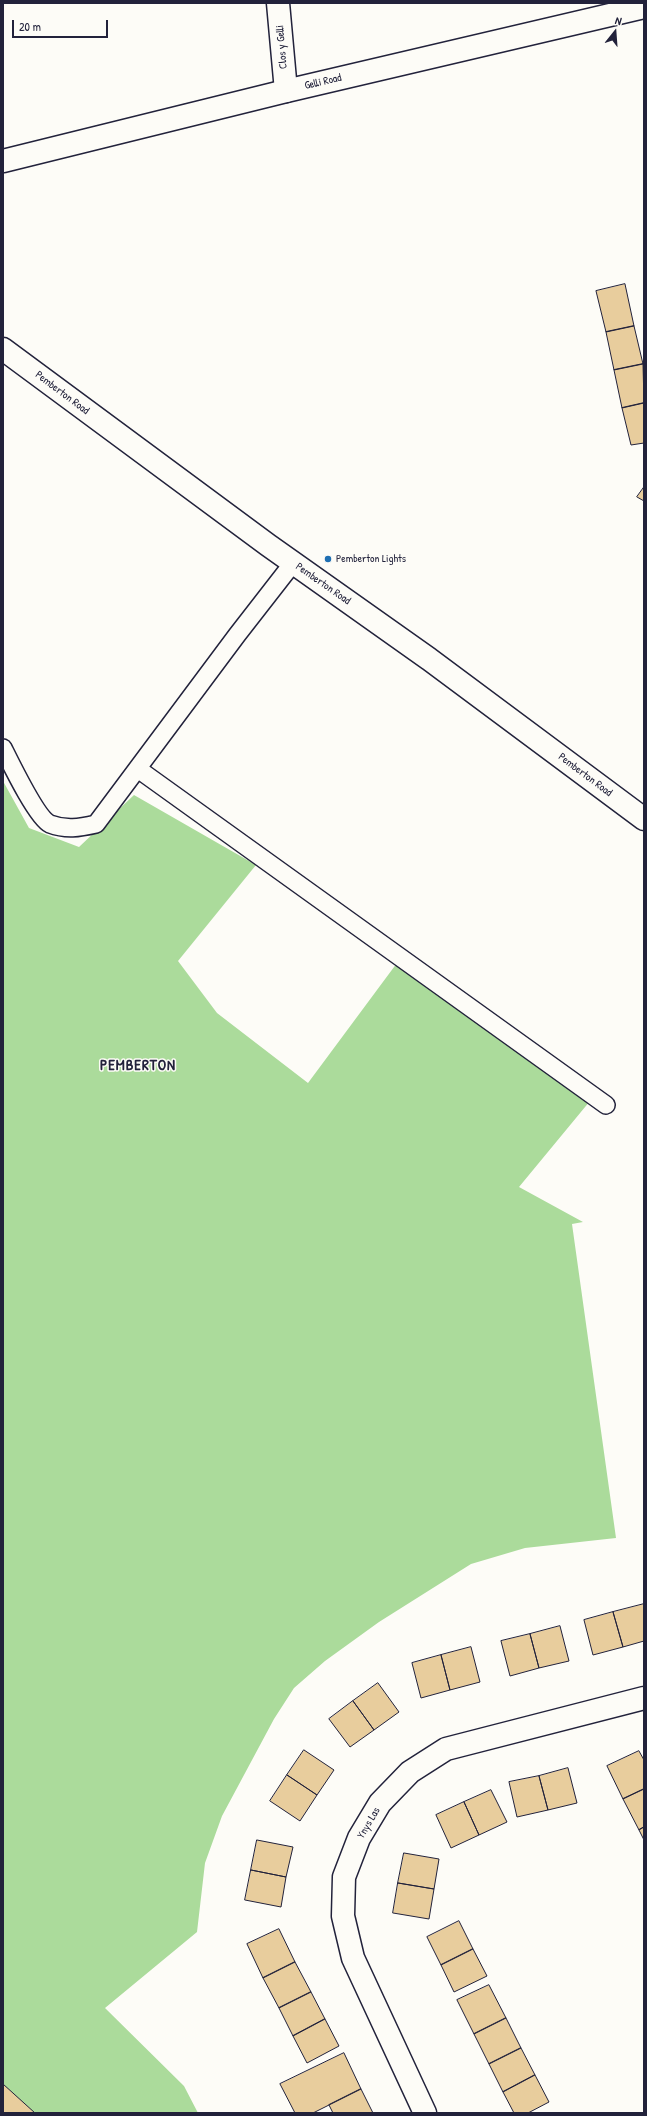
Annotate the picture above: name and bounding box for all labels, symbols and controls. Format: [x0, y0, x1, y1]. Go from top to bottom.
scale bar [14, 12, 110, 38]
north arrow [595, 12, 635, 52]
text: N [614, 13, 623, 28]
text: 20 m [19, 18, 41, 35]
street label: Clos y Gelli [273, 24, 291, 70]
street label: Gelli Road [303, 71, 343, 93]
street label: Pemberton Road [32, 368, 92, 418]
place label: Pemberton Lights [336, 552, 406, 566]
marker: Pemberton Lights [323, 554, 333, 564]
street label: Pemberton Road [293, 560, 353, 608]
street label: Pemberton Road [555, 750, 615, 800]
district label: PEMBERTON [100, 1057, 176, 1075]
street label: Ynys Las [355, 1805, 383, 1841]

